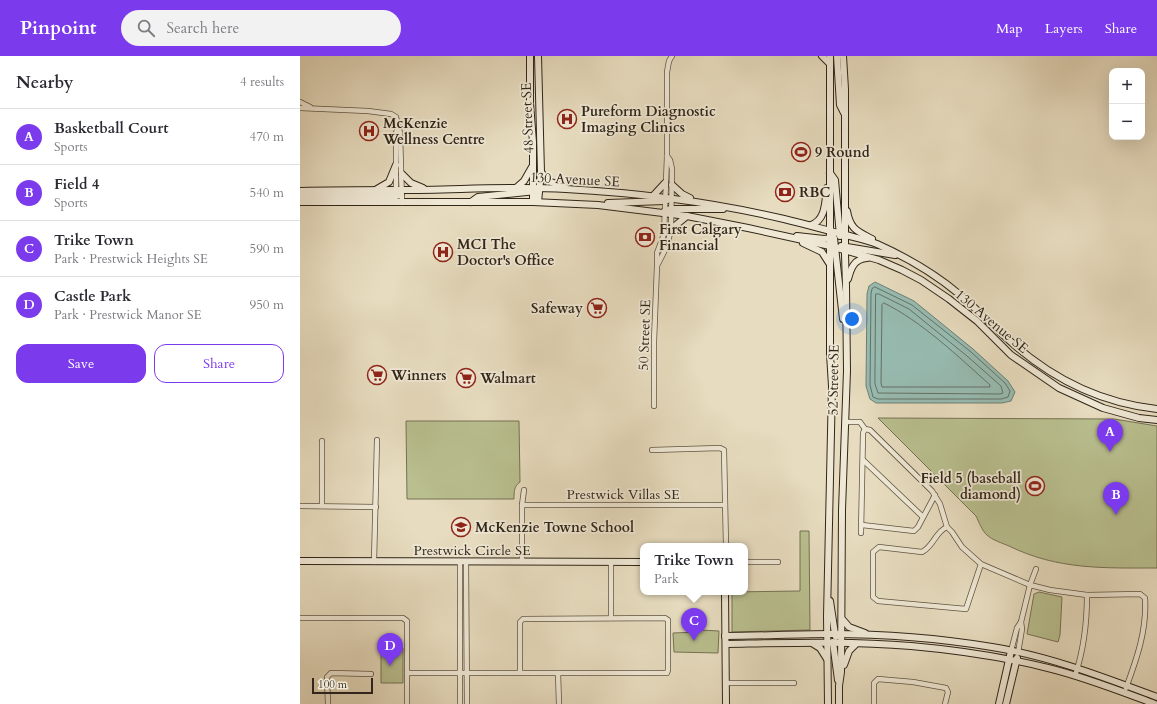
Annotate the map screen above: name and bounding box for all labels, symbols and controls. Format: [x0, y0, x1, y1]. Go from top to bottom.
search box [121, 10, 401, 46]
text: Pinpoint [20, 15, 97, 41]
icon: search [135, 17, 157, 39]
text: Search here [167, 18, 239, 38]
text: Map [996, 19, 1023, 38]
text: Layers [1045, 19, 1083, 38]
text: Share [1105, 19, 1137, 38]
map controls [1109, 68, 1145, 140]
button: + [1109, 68, 1145, 104]
text: Nearby [16, 71, 73, 94]
text: 4 results [240, 73, 284, 91]
street label: 48 Street SE [517, 82, 538, 154]
place label: Pureform Diagnostic Imaging Clinics [581, 102, 716, 137]
button: − [1109, 104, 1145, 140]
hospital icon: Pureform Diagnostic Imaging Clinics [556, 108, 578, 130]
place label: McKenzie Wellness Centre [382, 114, 485, 149]
text: Basketball Court [54, 118, 169, 138]
hospital icon: McKenzie Wellness Centre [358, 120, 380, 142]
text: A [24, 128, 34, 146]
text: 470 m [250, 128, 284, 146]
text: Sports [54, 138, 88, 156]
sports icon: 9 Round [790, 141, 812, 163]
place label: 9 Round [815, 143, 870, 162]
street label: 130 Avenue SE [529, 168, 621, 191]
text: Field 4 [54, 174, 99, 194]
bank icon: RBC [774, 181, 796, 203]
place label: RBC [799, 183, 830, 202]
text: B [24, 184, 34, 202]
text: 540 m [250, 184, 284, 202]
text: Sports [54, 194, 88, 212]
place label: First Calgary Financial [659, 220, 742, 255]
bank icon: First Calgary Financial [634, 226, 656, 248]
text: Trike Town [54, 230, 134, 250]
place label: MCI The Doctor's Office [457, 235, 554, 270]
text: C [24, 240, 34, 258]
text: 590 m [250, 240, 284, 258]
hospital icon: MCI The Doctor's Office [432, 241, 454, 263]
text: Park · Prestwick Heights SE [54, 250, 208, 268]
street label: 130 Avenue SE [951, 285, 1033, 358]
text: Castle Park [54, 286, 131, 306]
text: D [23, 296, 35, 314]
text: 950 m [250, 296, 284, 314]
supermarket icon: Safeway [586, 297, 608, 319]
place label: Safeway [531, 299, 583, 318]
street label: 50 Street SE [634, 299, 655, 371]
text: Park · Prestwick Manor SE [54, 306, 202, 324]
your location [842, 309, 862, 329]
button: Save [16, 344, 146, 383]
button: Share [154, 344, 284, 383]
street label: 52 Street SE [823, 344, 844, 416]
supermarket icon: Winners [366, 364, 388, 386]
place label: Winners [390, 366, 447, 385]
supermarket icon: Walmart [455, 367, 477, 389]
place label: Walmart [479, 369, 536, 388]
pin: A [1097, 419, 1123, 452]
place label: Field 5 (baseball diamond) [920, 469, 1021, 504]
sports icon: Field 5 (baseball diamond) [1024, 475, 1046, 497]
pin: B [1103, 482, 1129, 515]
street label: Prestwick Villas SE [566, 485, 680, 504]
school or university icon: McKenzie Towne School [450, 516, 472, 538]
place label: McKenzie Towne School [475, 518, 634, 537]
street label: Prestwick Circle SE [413, 541, 531, 560]
popup [640, 543, 748, 595]
text: Trike Town [654, 550, 734, 570]
text: Park [654, 570, 679, 588]
pin: C [681, 608, 707, 641]
pin: D [377, 633, 403, 666]
scale bar [312, 676, 373, 695]
text: 100 m [318, 677, 347, 692]

